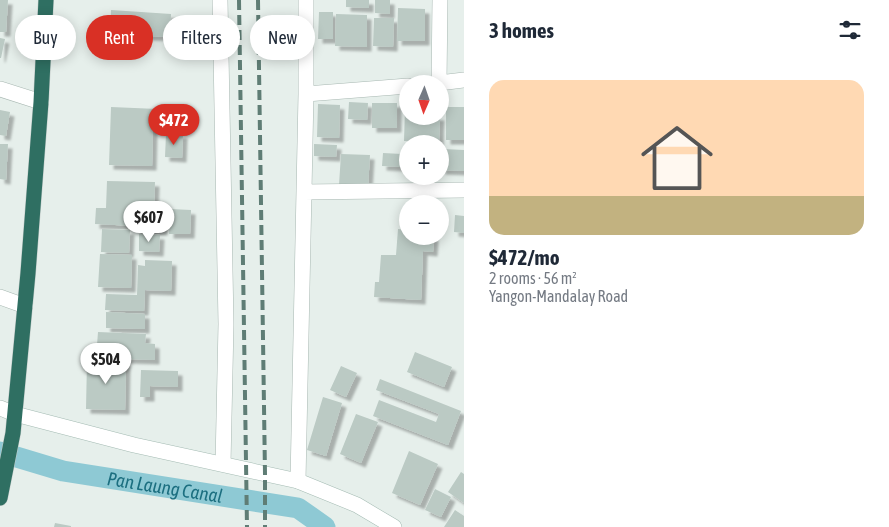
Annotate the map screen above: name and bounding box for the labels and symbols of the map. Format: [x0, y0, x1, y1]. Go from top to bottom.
north arrow [399, 75, 449, 125]
pin: $472 [144, 104, 204, 146]
pin: $607 [119, 200, 179, 243]
pin: $504 [76, 342, 136, 385]
water label: Pan Laung Canal [106, 467, 224, 507]

